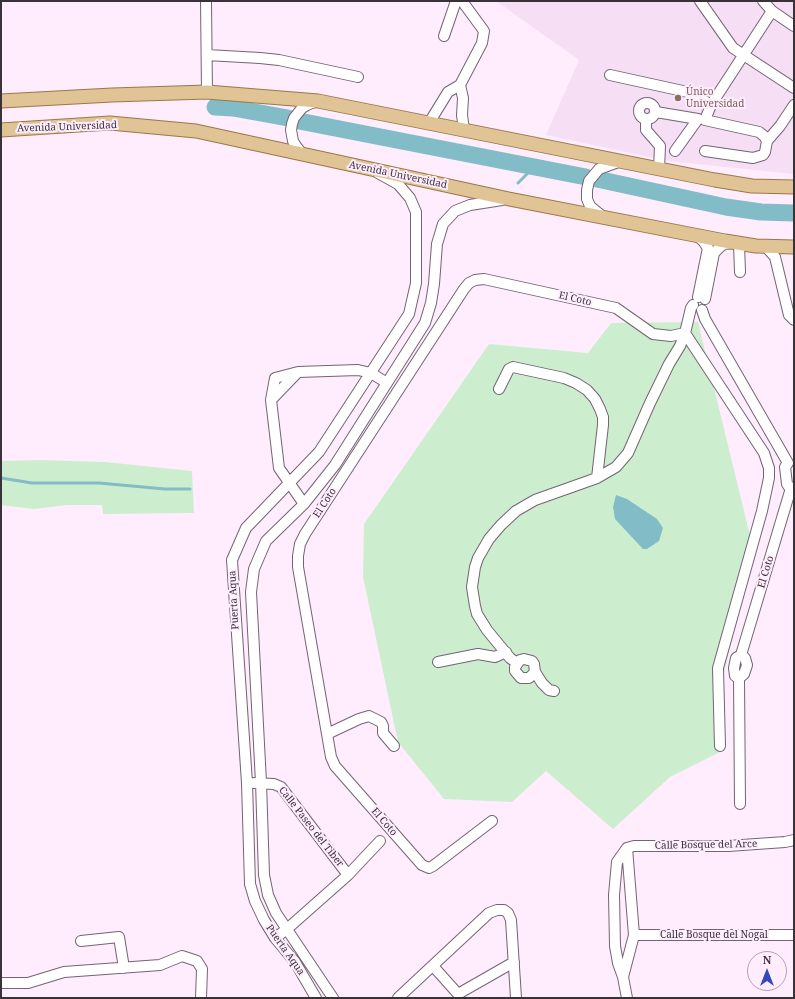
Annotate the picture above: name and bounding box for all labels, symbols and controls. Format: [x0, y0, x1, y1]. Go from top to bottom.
place label: Único Universidad [686, 86, 744, 110]
marker: Único Universidad [673, 93, 683, 103]
street label: Avenida Universidad [17, 119, 117, 135]
street label: Avenida Universidad [348, 159, 448, 191]
street label: El Coto [558, 289, 592, 309]
street label: El Coto [311, 486, 339, 520]
street label: El Coto [755, 554, 777, 590]
street label: Puerta Aqua [226, 570, 242, 630]
street label: Calle Paseo del Tiber [276, 784, 346, 870]
street label: El Coto [369, 806, 399, 838]
street label: Calle Bosque del Arce [655, 838, 757, 852]
street label: Puerta Aqua [263, 922, 307, 978]
street label: Calle Bosque del Nogal [660, 929, 768, 941]
north arrow [747, 951, 787, 991]
text: N [763, 952, 771, 967]

